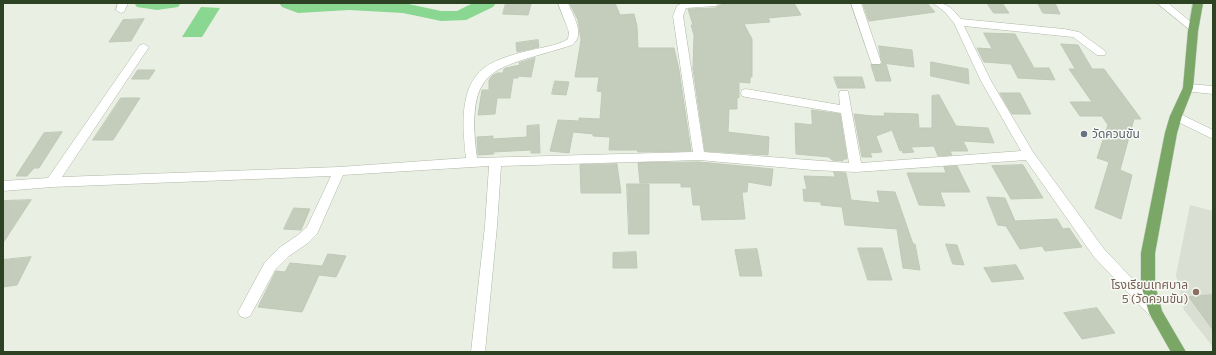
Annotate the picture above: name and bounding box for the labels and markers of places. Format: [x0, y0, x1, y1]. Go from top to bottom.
place label: วัดควนขัน [1092, 127, 1140, 141]
marker: วัดควนขัน [1079, 129, 1089, 139]
place label: โรงเรียนเทศบาล 5 (วัดควนขัน) [1111, 278, 1188, 306]
marker: โรงเรียนเทศบาล 5 (วัดควนขัน) [1191, 287, 1201, 297]

